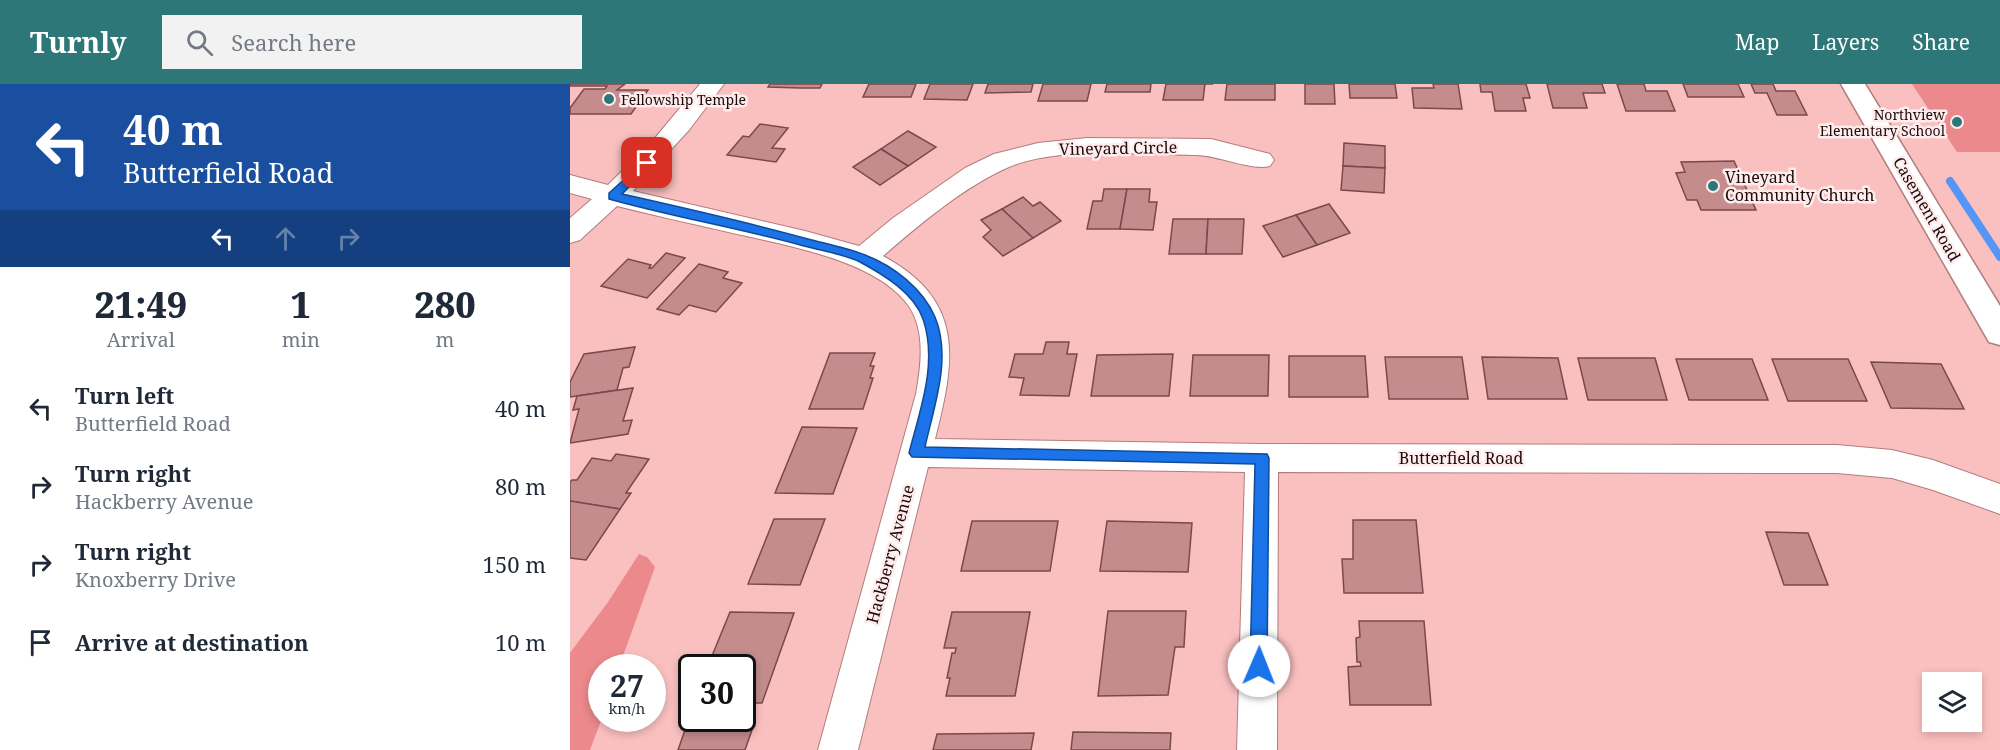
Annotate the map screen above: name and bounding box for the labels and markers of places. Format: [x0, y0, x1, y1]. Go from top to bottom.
place label: Fellowship Temple [621, 90, 746, 109]
marker: Fellowship Temple [602, 92, 616, 106]
place label: Northview Elementary School [1820, 105, 1946, 140]
marker: Northview Elementary School [1950, 115, 1964, 129]
pin [621, 137, 672, 188]
place label: Vineyard Community Church [1725, 166, 1874, 206]
marker: Vineyard Community Church [1706, 179, 1720, 193]

